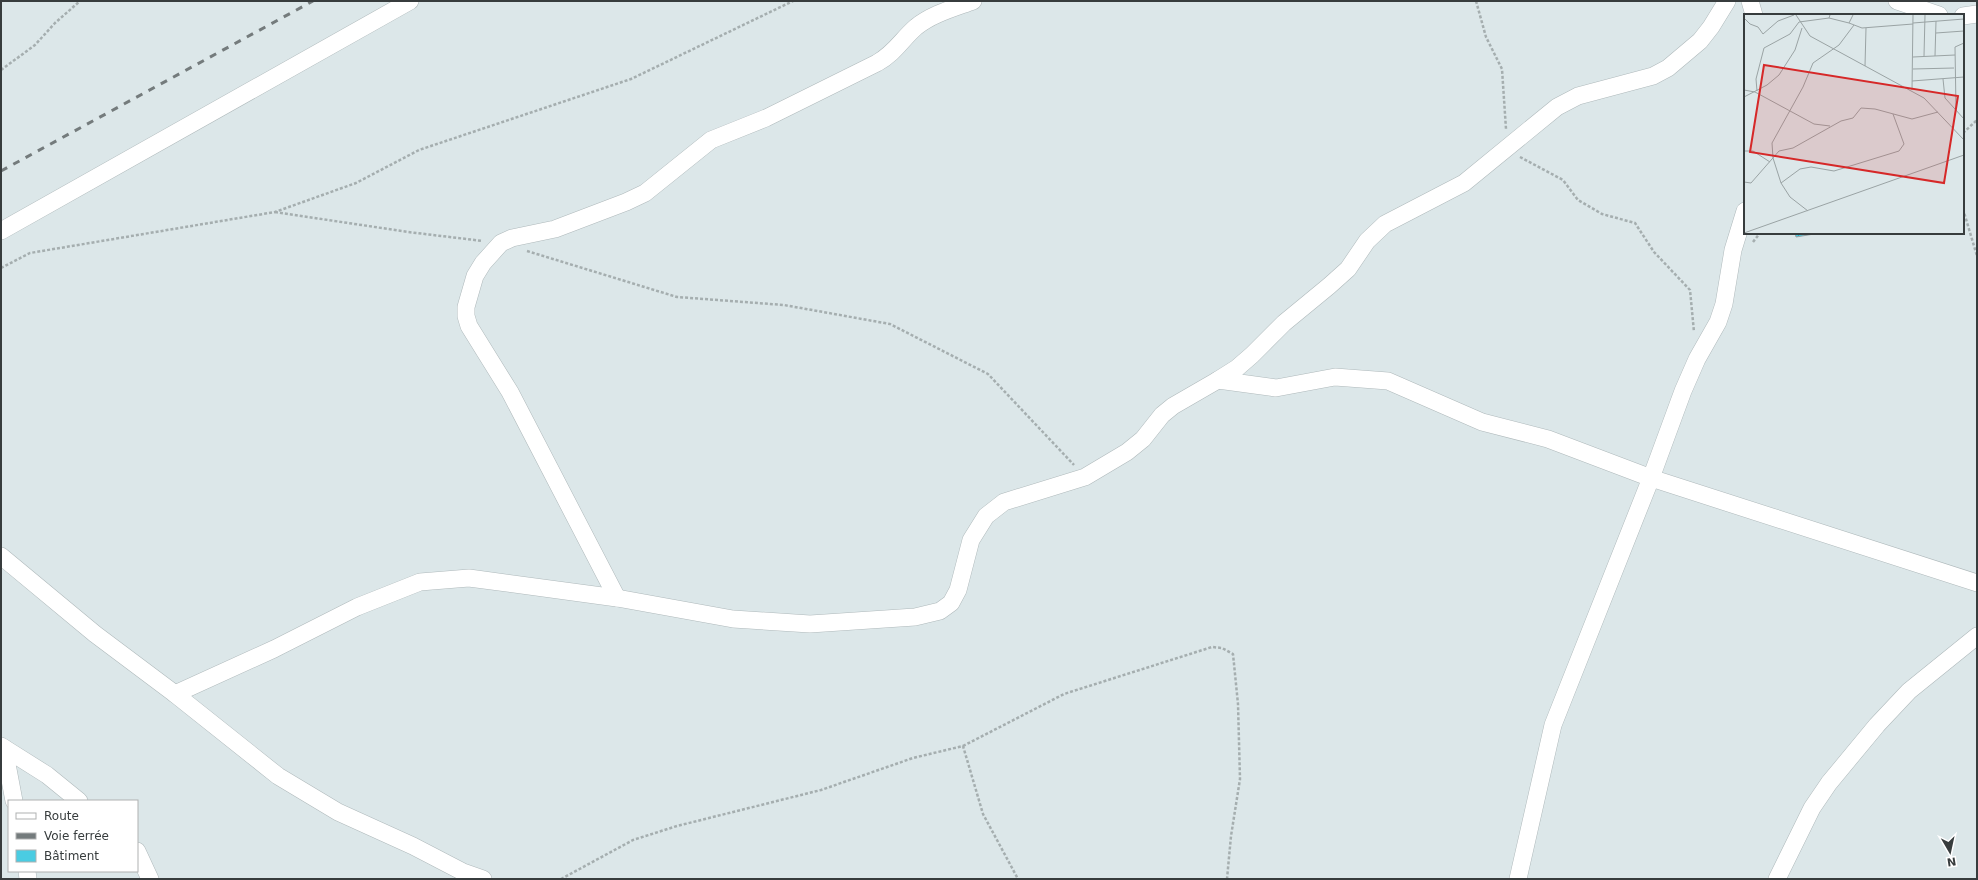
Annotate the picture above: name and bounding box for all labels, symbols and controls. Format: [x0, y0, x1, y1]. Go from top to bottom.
inset map [1744, 14, 1964, 234]
legend [8, 800, 138, 872]
text: Route [44, 809, 79, 823]
text: Voie ferrée [44, 829, 109, 843]
north arrow [1930, 832, 1970, 872]
text: Bâtiment [44, 849, 99, 863]
text: N [1946, 854, 1957, 869]

